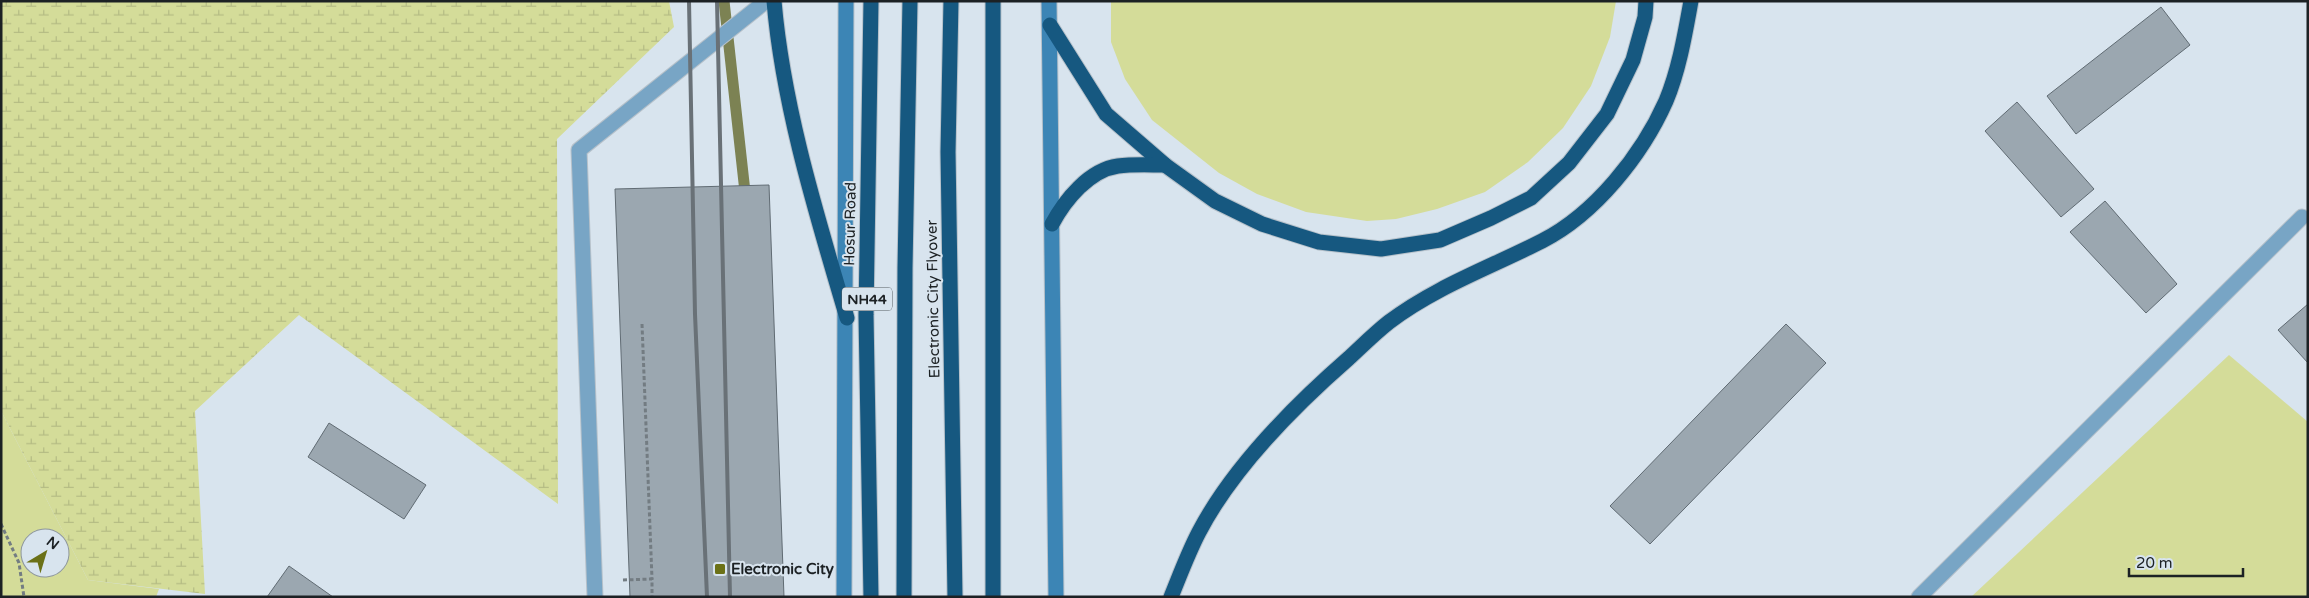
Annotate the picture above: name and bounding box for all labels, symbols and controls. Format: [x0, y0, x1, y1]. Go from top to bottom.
street label: Hosur Road [840, 182, 860, 266]
street label: Electronic City Flyover [923, 219, 943, 378]
road number: NH44 [842, 288, 892, 310]
north arrow [20, 528, 70, 578]
text: N [43, 533, 62, 553]
scale bar [2129, 546, 2243, 578]
text: 20 m [2136, 554, 2173, 572]
place label: Electronic City [731, 560, 834, 579]
marker: Electronic City [713, 562, 727, 576]

